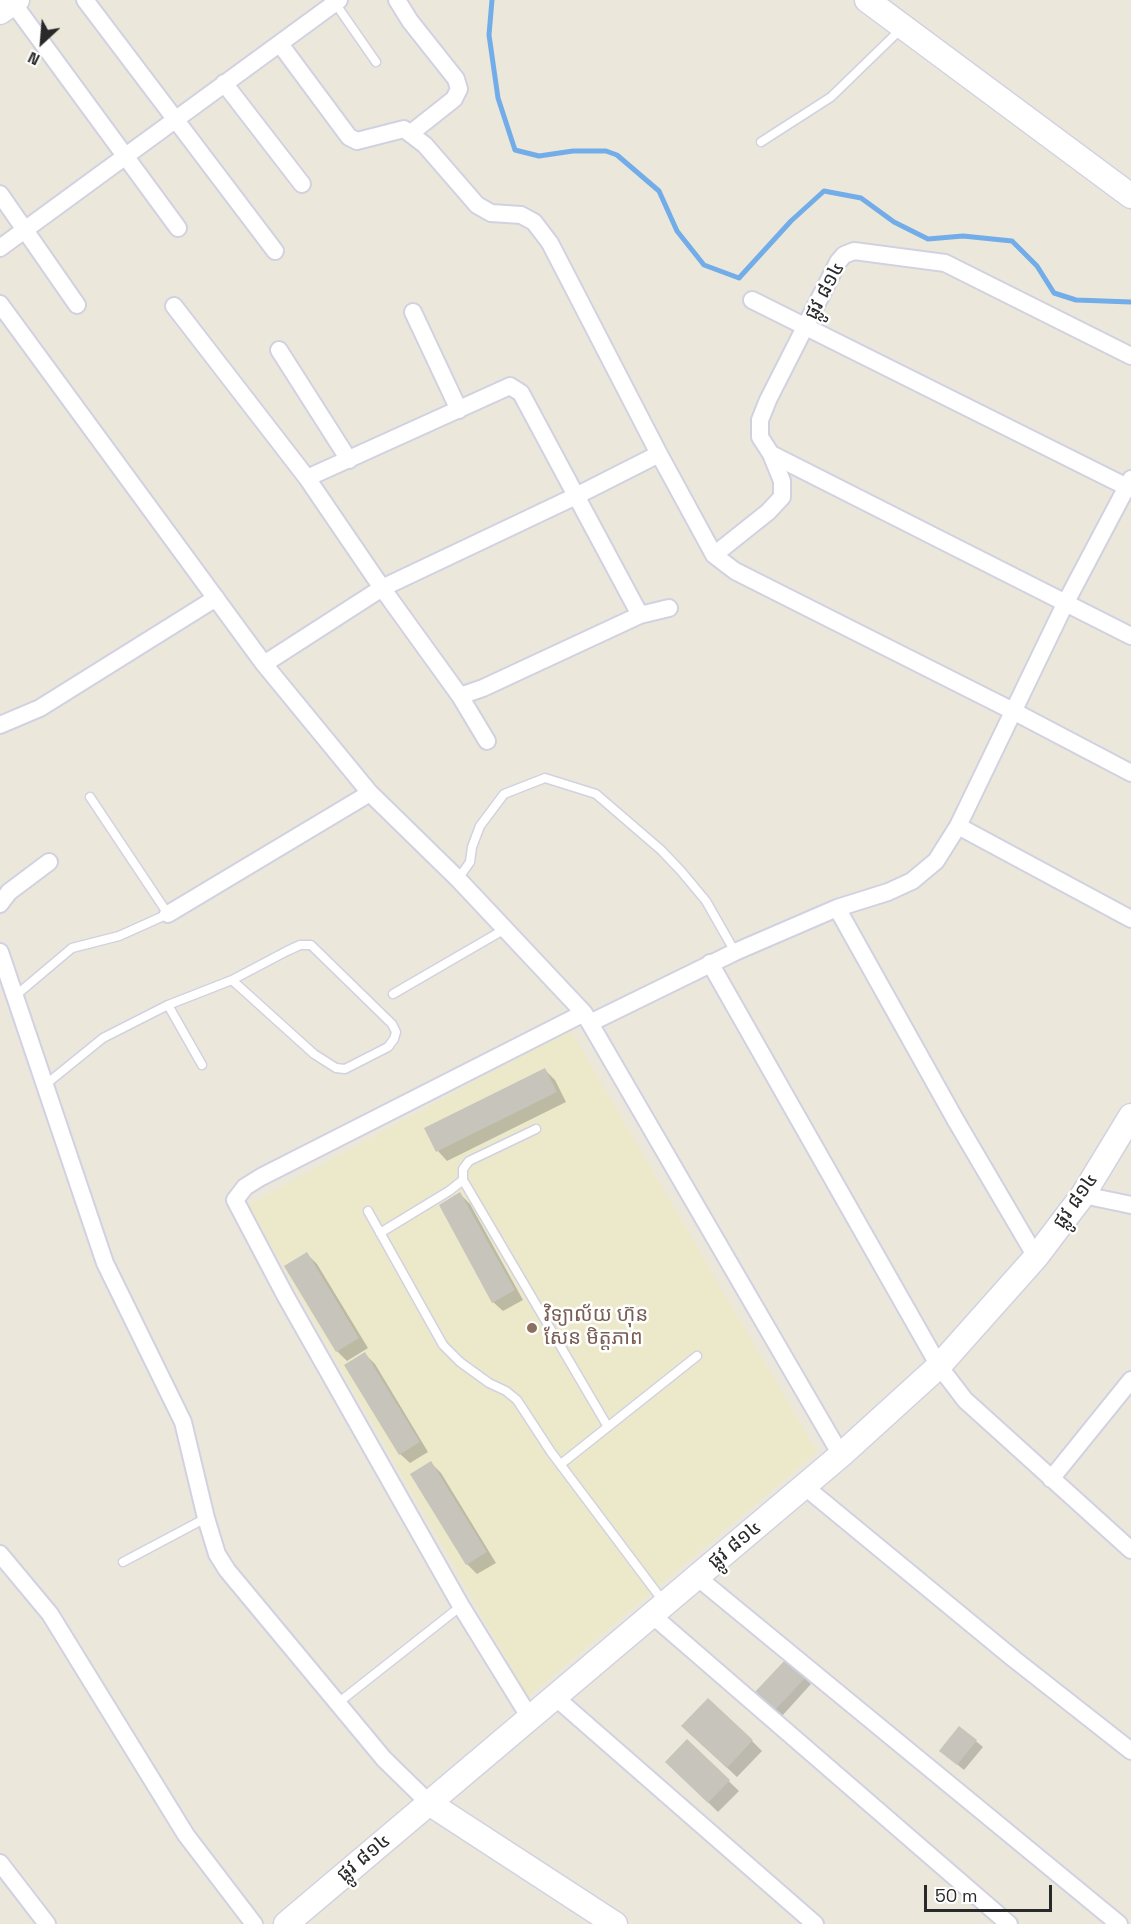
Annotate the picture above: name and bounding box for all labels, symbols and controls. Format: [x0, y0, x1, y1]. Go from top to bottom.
north arrow [12, 12, 72, 72]
text: N [24, 47, 43, 70]
street label: ផ្លូវ ៨១៤ [800, 258, 850, 324]
street label: ផ្លូវ ៨១៤ [1048, 1169, 1104, 1233]
place label: វិទ្យាល័យ ហ៊ុន សែន មិត្តភាព [544, 1304, 648, 1351]
marker: វិទ្យាល័យ ហ៊ុន សែន មិត្តភាព [525, 1321, 539, 1335]
street label: ផ្លូវ ៨១៤ [703, 1516, 767, 1574]
street label: ផ្លូវ ៨១៤ [332, 1829, 396, 1887]
scale bar [927, 1873, 1054, 1911]
text: 50 m [935, 1884, 977, 1907]

